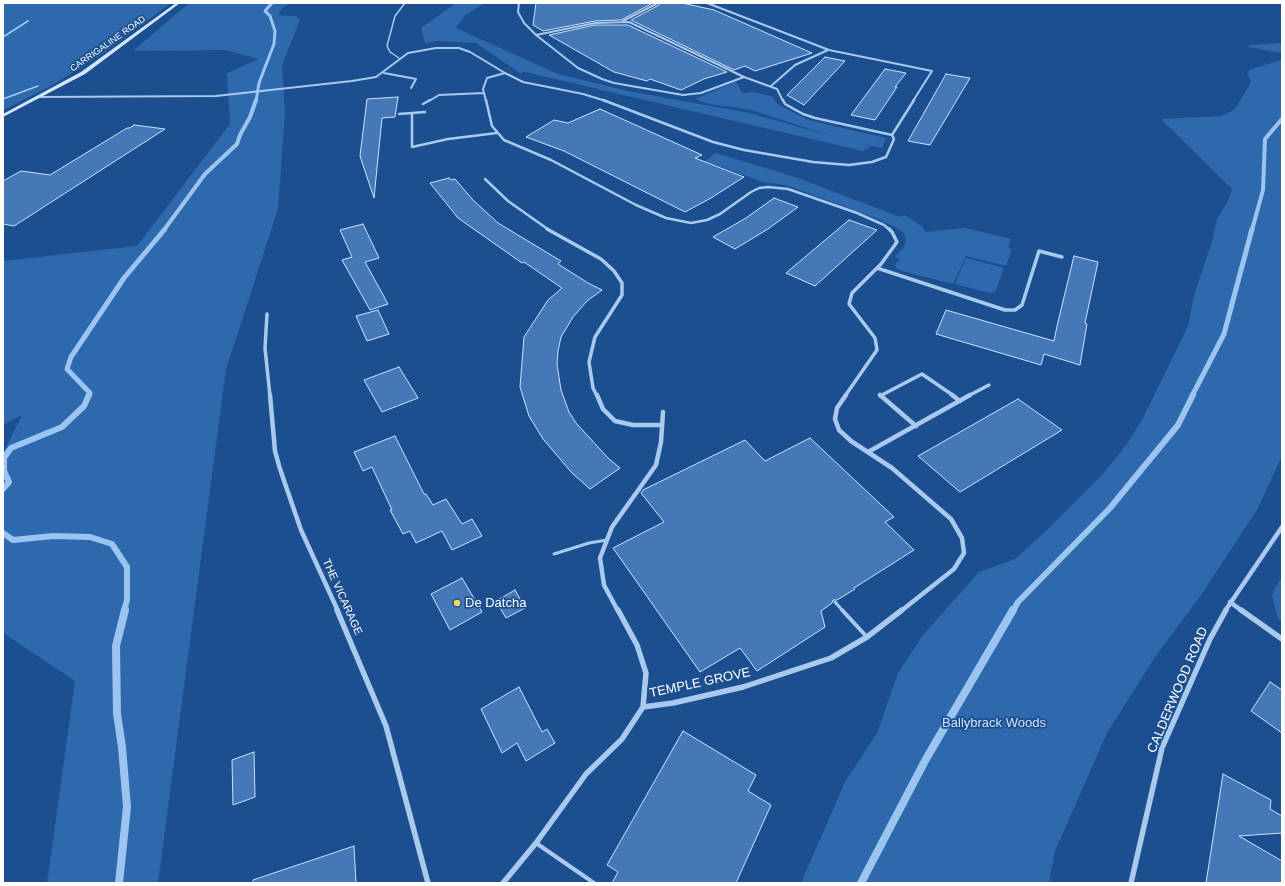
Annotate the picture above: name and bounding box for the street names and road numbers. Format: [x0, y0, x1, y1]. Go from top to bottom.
street label: CARRIGALINE ROAD [68, 14, 148, 74]
street label: THE VICARAGE [319, 557, 365, 637]
street label: CALDERWOOD ROAD [1144, 625, 1212, 755]
street label: TEMPLE GROVE [648, 665, 752, 701]

